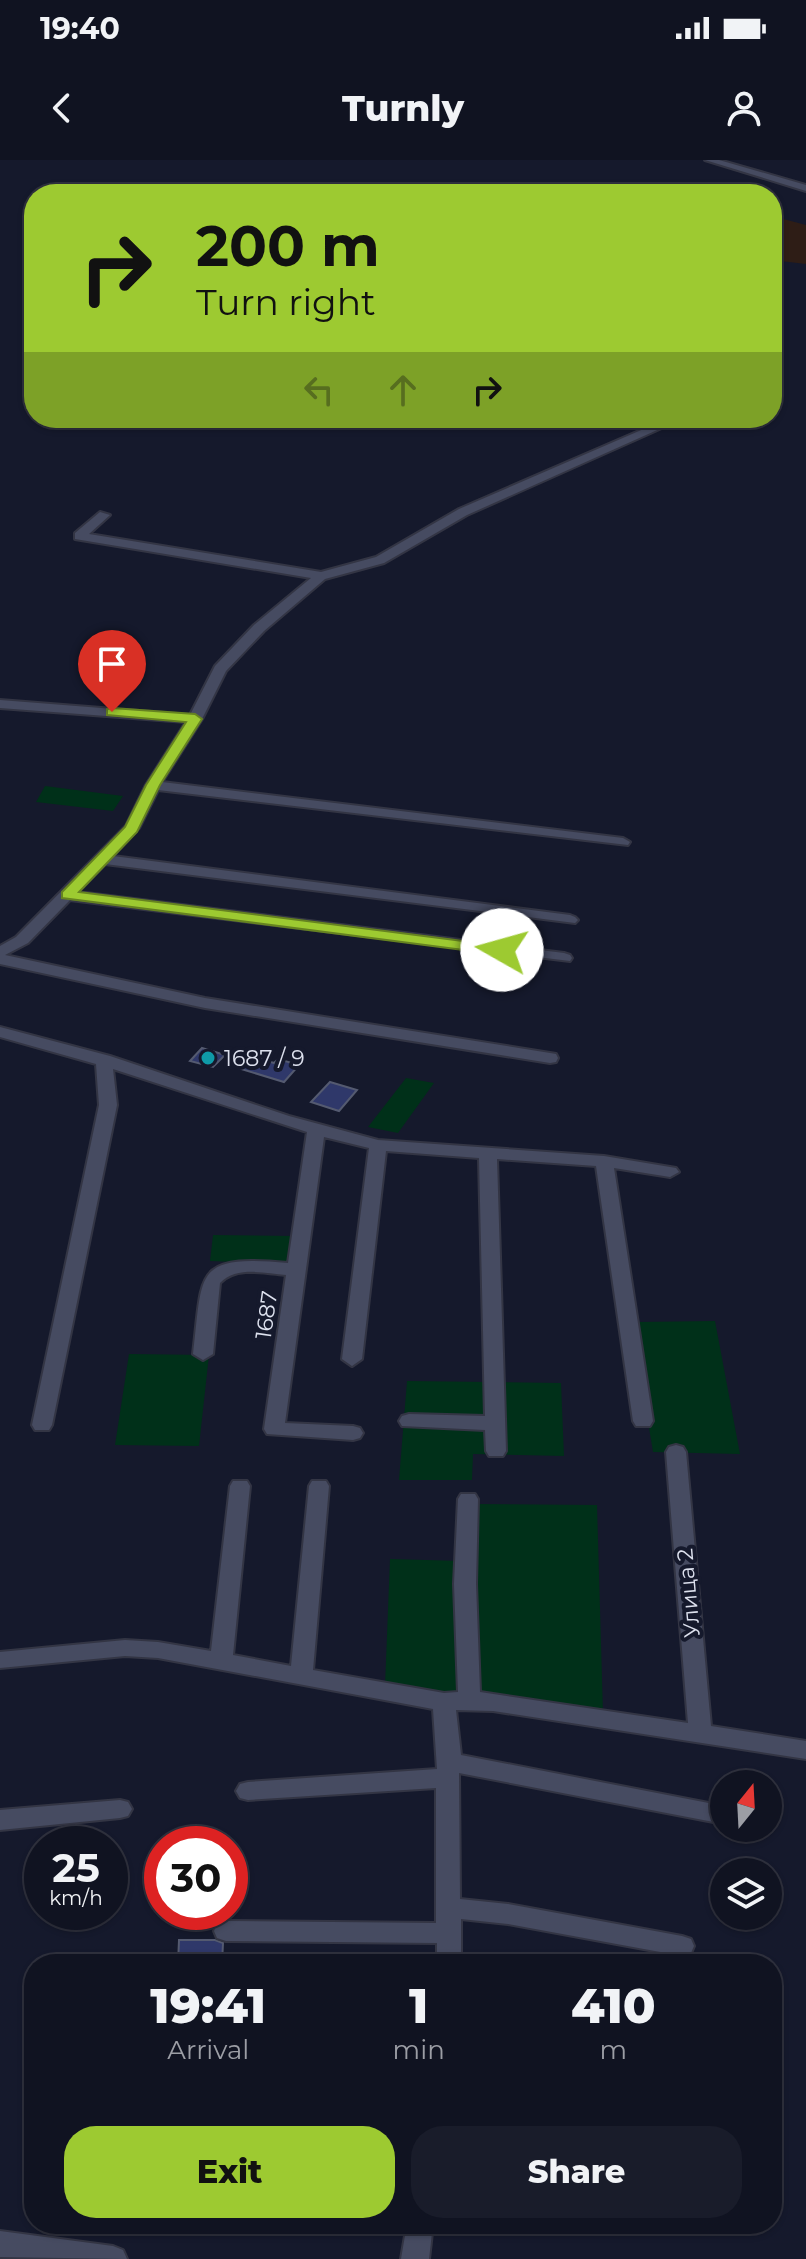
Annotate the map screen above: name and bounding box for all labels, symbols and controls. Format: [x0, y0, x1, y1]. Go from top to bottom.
text: 19:40 [40, 10, 120, 47]
icon: back [40, 86, 84, 130]
text: Turnly [342, 86, 464, 130]
icon: person [722, 86, 766, 130]
text: 200 m [196, 212, 380, 280]
icon: right [64, 216, 168, 320]
text: Turn right [196, 280, 376, 324]
icon: left [297, 368, 341, 412]
icon: ahead [381, 368, 425, 412]
icon: right [465, 368, 509, 412]
pin [78, 630, 146, 712]
icon: arrive [90, 642, 134, 686]
position arrow [460, 908, 544, 992]
place label: 1687 / 9 [224, 1045, 305, 1072]
marker: 1687 / 9 [199, 1049, 217, 1067]
street label: 1687 [250, 1289, 283, 1341]
street label: Улица 2 [671, 1547, 706, 1639]
north arrow [710, 1770, 782, 1842]
map controls [710, 1770, 782, 1930]
speed limit sign: 30 [144, 1826, 248, 1930]
text: 25 [52, 1843, 100, 1892]
button: layers [710, 1858, 782, 1930]
text: km/h [49, 1886, 103, 1910]
text: 19:41 [150, 1977, 266, 2035]
text: 1 [409, 1977, 428, 2035]
text: 410 [571, 1977, 656, 2035]
text: Arrival [167, 2034, 249, 2066]
text: min [393, 2034, 445, 2066]
text: m [600, 2034, 627, 2066]
button: Exit [64, 2126, 395, 2218]
button: Share [411, 2126, 742, 2218]

